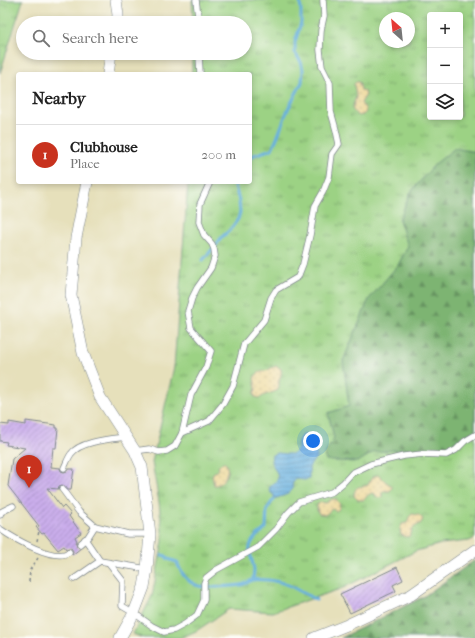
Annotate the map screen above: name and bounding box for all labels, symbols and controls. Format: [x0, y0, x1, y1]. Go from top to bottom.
north arrow [379, 12, 415, 48]
map controls [427, 12, 463, 120]
button: + [427, 12, 463, 48]
search box [16, 16, 252, 60]
icon: search [30, 27, 52, 49]
text: Search here [62, 29, 138, 47]
button: − [427, 48, 463, 84]
button: layers [427, 84, 463, 120]
text: Nearby [32, 88, 86, 108]
text: Clubhouse [70, 138, 138, 156]
text: 1 [43, 147, 47, 162]
text: 200 m [201, 147, 236, 162]
text: Place [70, 156, 100, 171]
your location [303, 431, 323, 451]
pin: 1 [16, 455, 42, 488]

